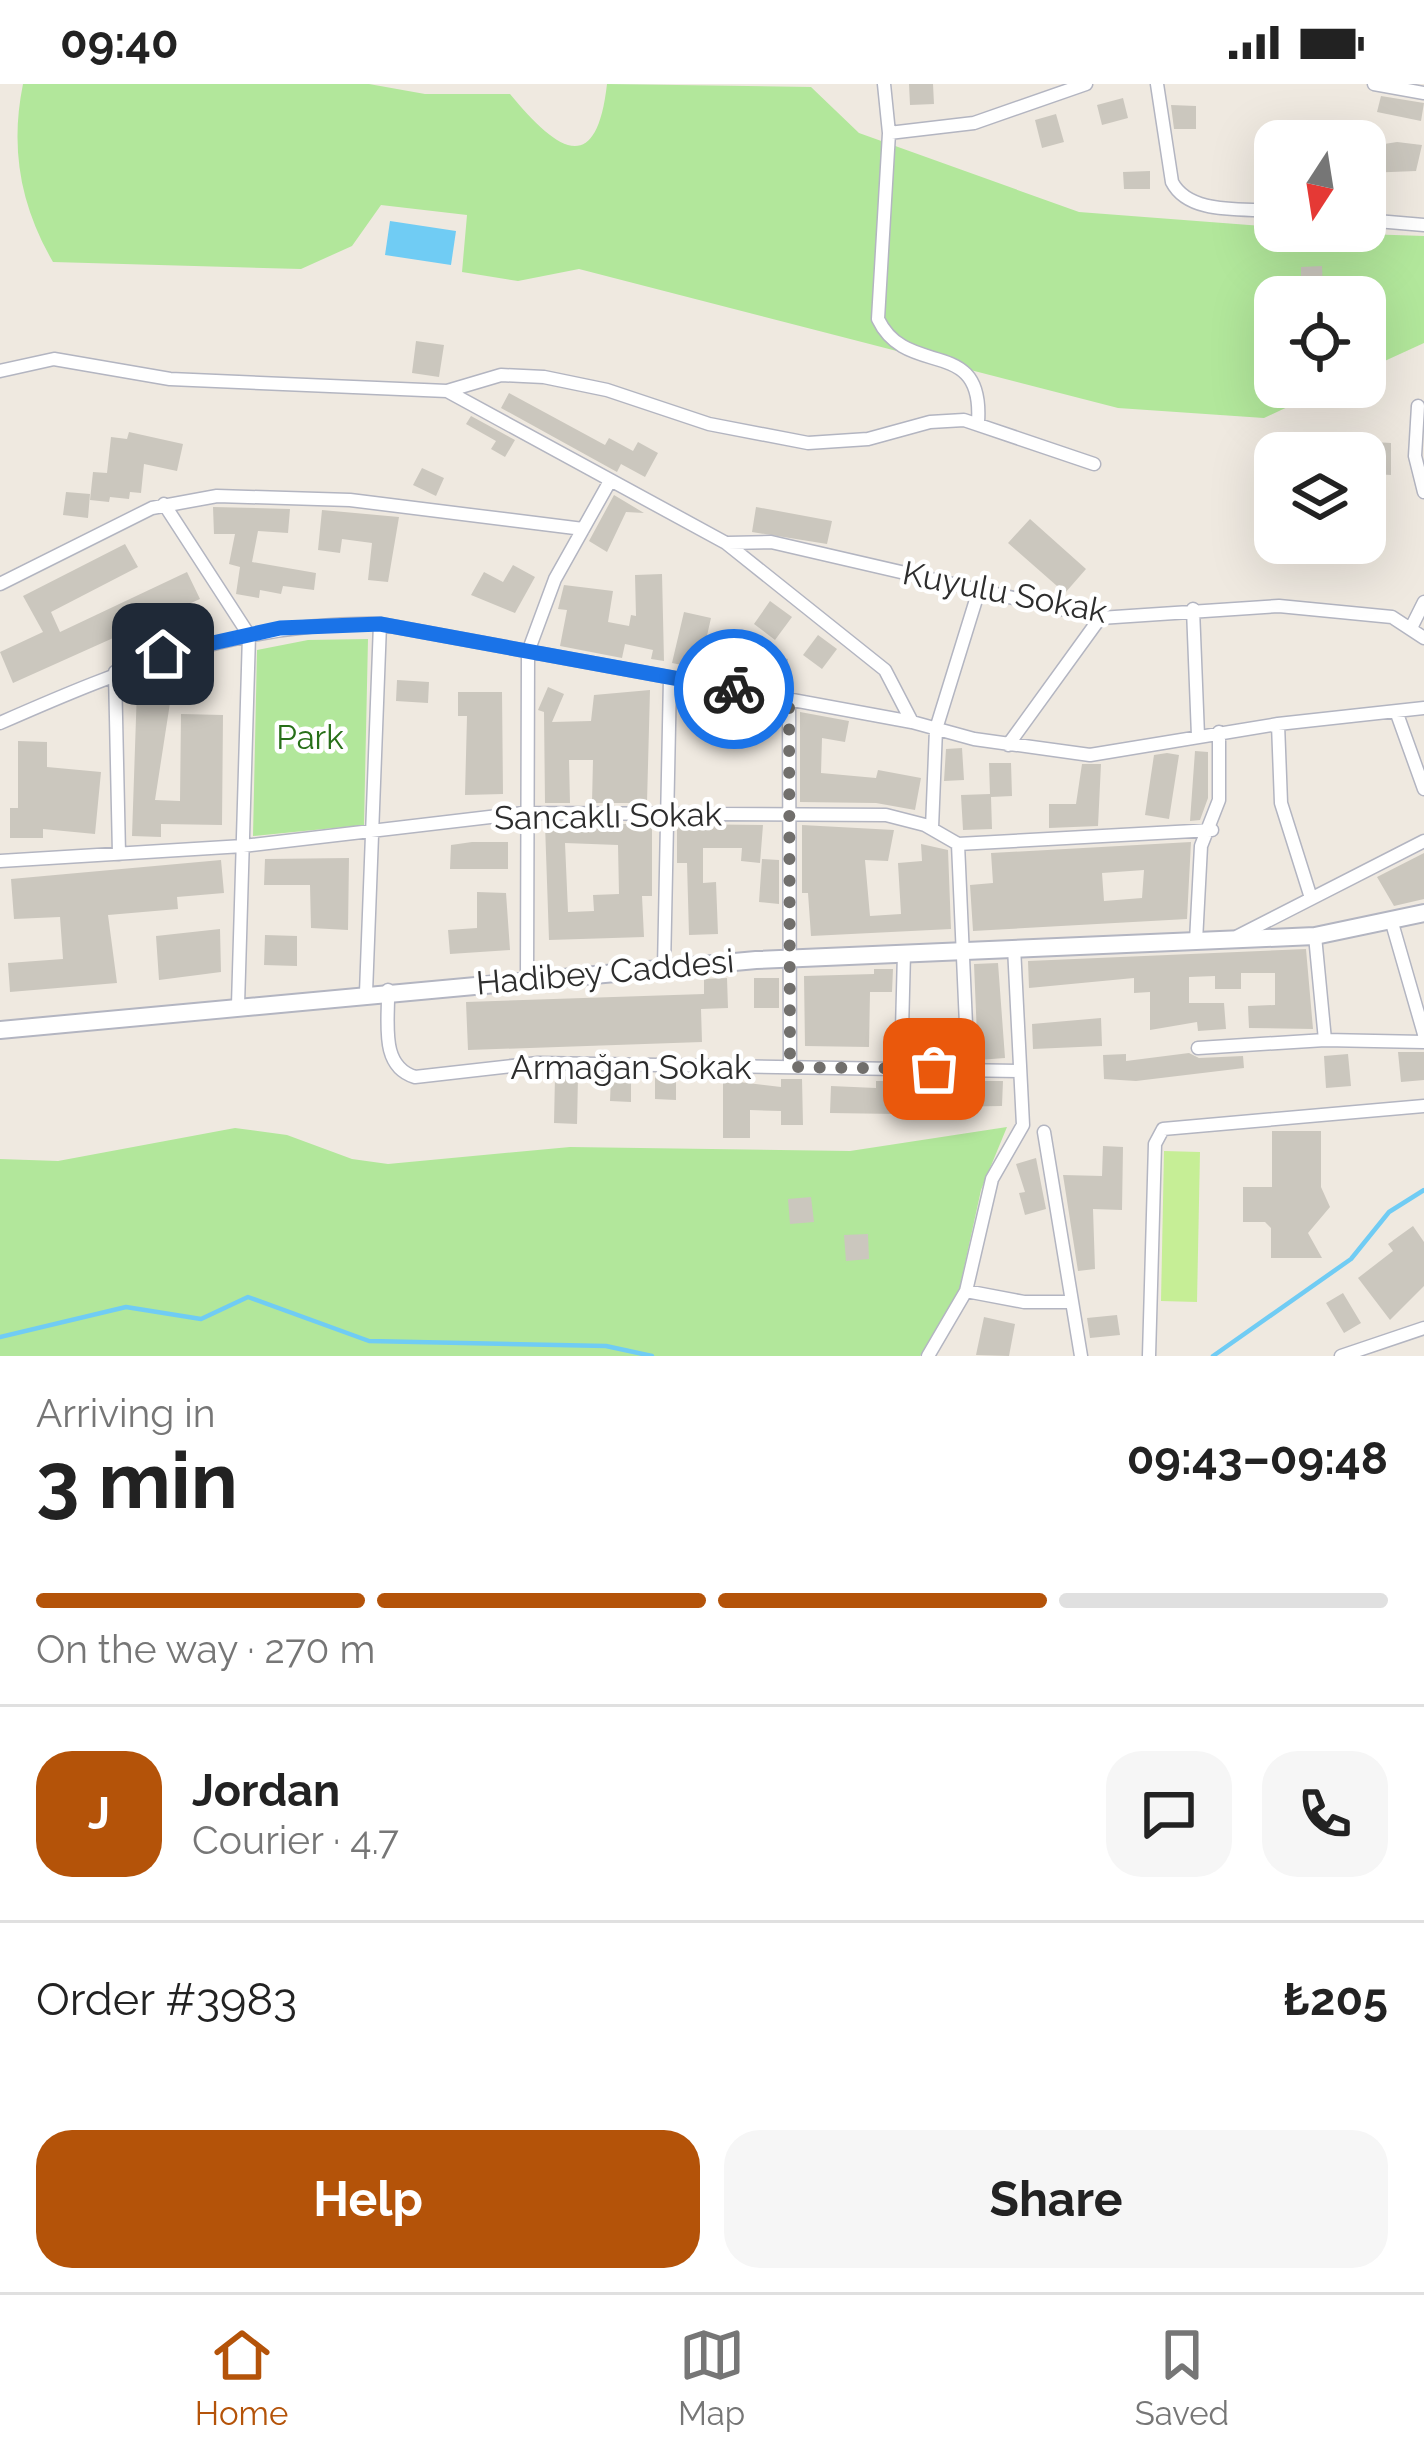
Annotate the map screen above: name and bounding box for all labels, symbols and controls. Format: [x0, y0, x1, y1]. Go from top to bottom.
text: 09:40 [60, 16, 179, 69]
north arrow [1254, 120, 1386, 252]
map controls [1254, 120, 1386, 564]
button: locate [1254, 276, 1386, 408]
button: layers [1254, 432, 1386, 564]
street label: Kuyulu Sokak [900, 553, 1111, 631]
pin [112, 603, 214, 705]
icon: home [130, 621, 196, 687]
courier [674, 629, 794, 749]
icon: bike [701, 656, 767, 722]
park label: Park [276, 718, 344, 757]
street label: Sancaklı Sokak [494, 795, 723, 837]
street label: Hadibey Caddesi [474, 941, 736, 1003]
pin [883, 1018, 985, 1120]
icon: bag [901, 1036, 967, 1102]
street label: Armağan Sokak [511, 1048, 752, 1087]
text: Arriving in [36, 1390, 216, 1436]
text: 09:43–09:48 [1127, 1432, 1388, 1485]
text: 3 min [36, 1435, 238, 1526]
text: On the way · 270 m [36, 1626, 375, 1672]
button: chat [1106, 1751, 1232, 1877]
button: phone [1262, 1751, 1388, 1877]
text: Jordan [192, 1764, 340, 1817]
text: J [88, 1787, 110, 1840]
text: Courier · 4.7 [192, 1817, 399, 1863]
text: Order #3983 [36, 1973, 297, 2026]
text: ₺205 [1283, 1973, 1388, 2026]
button: Help [36, 2130, 700, 2268]
button: Share [724, 2130, 1388, 2268]
tab: Home [195, 2322, 288, 2433]
tab: Map [678, 2322, 745, 2433]
tab: Saved [1135, 2322, 1229, 2433]

